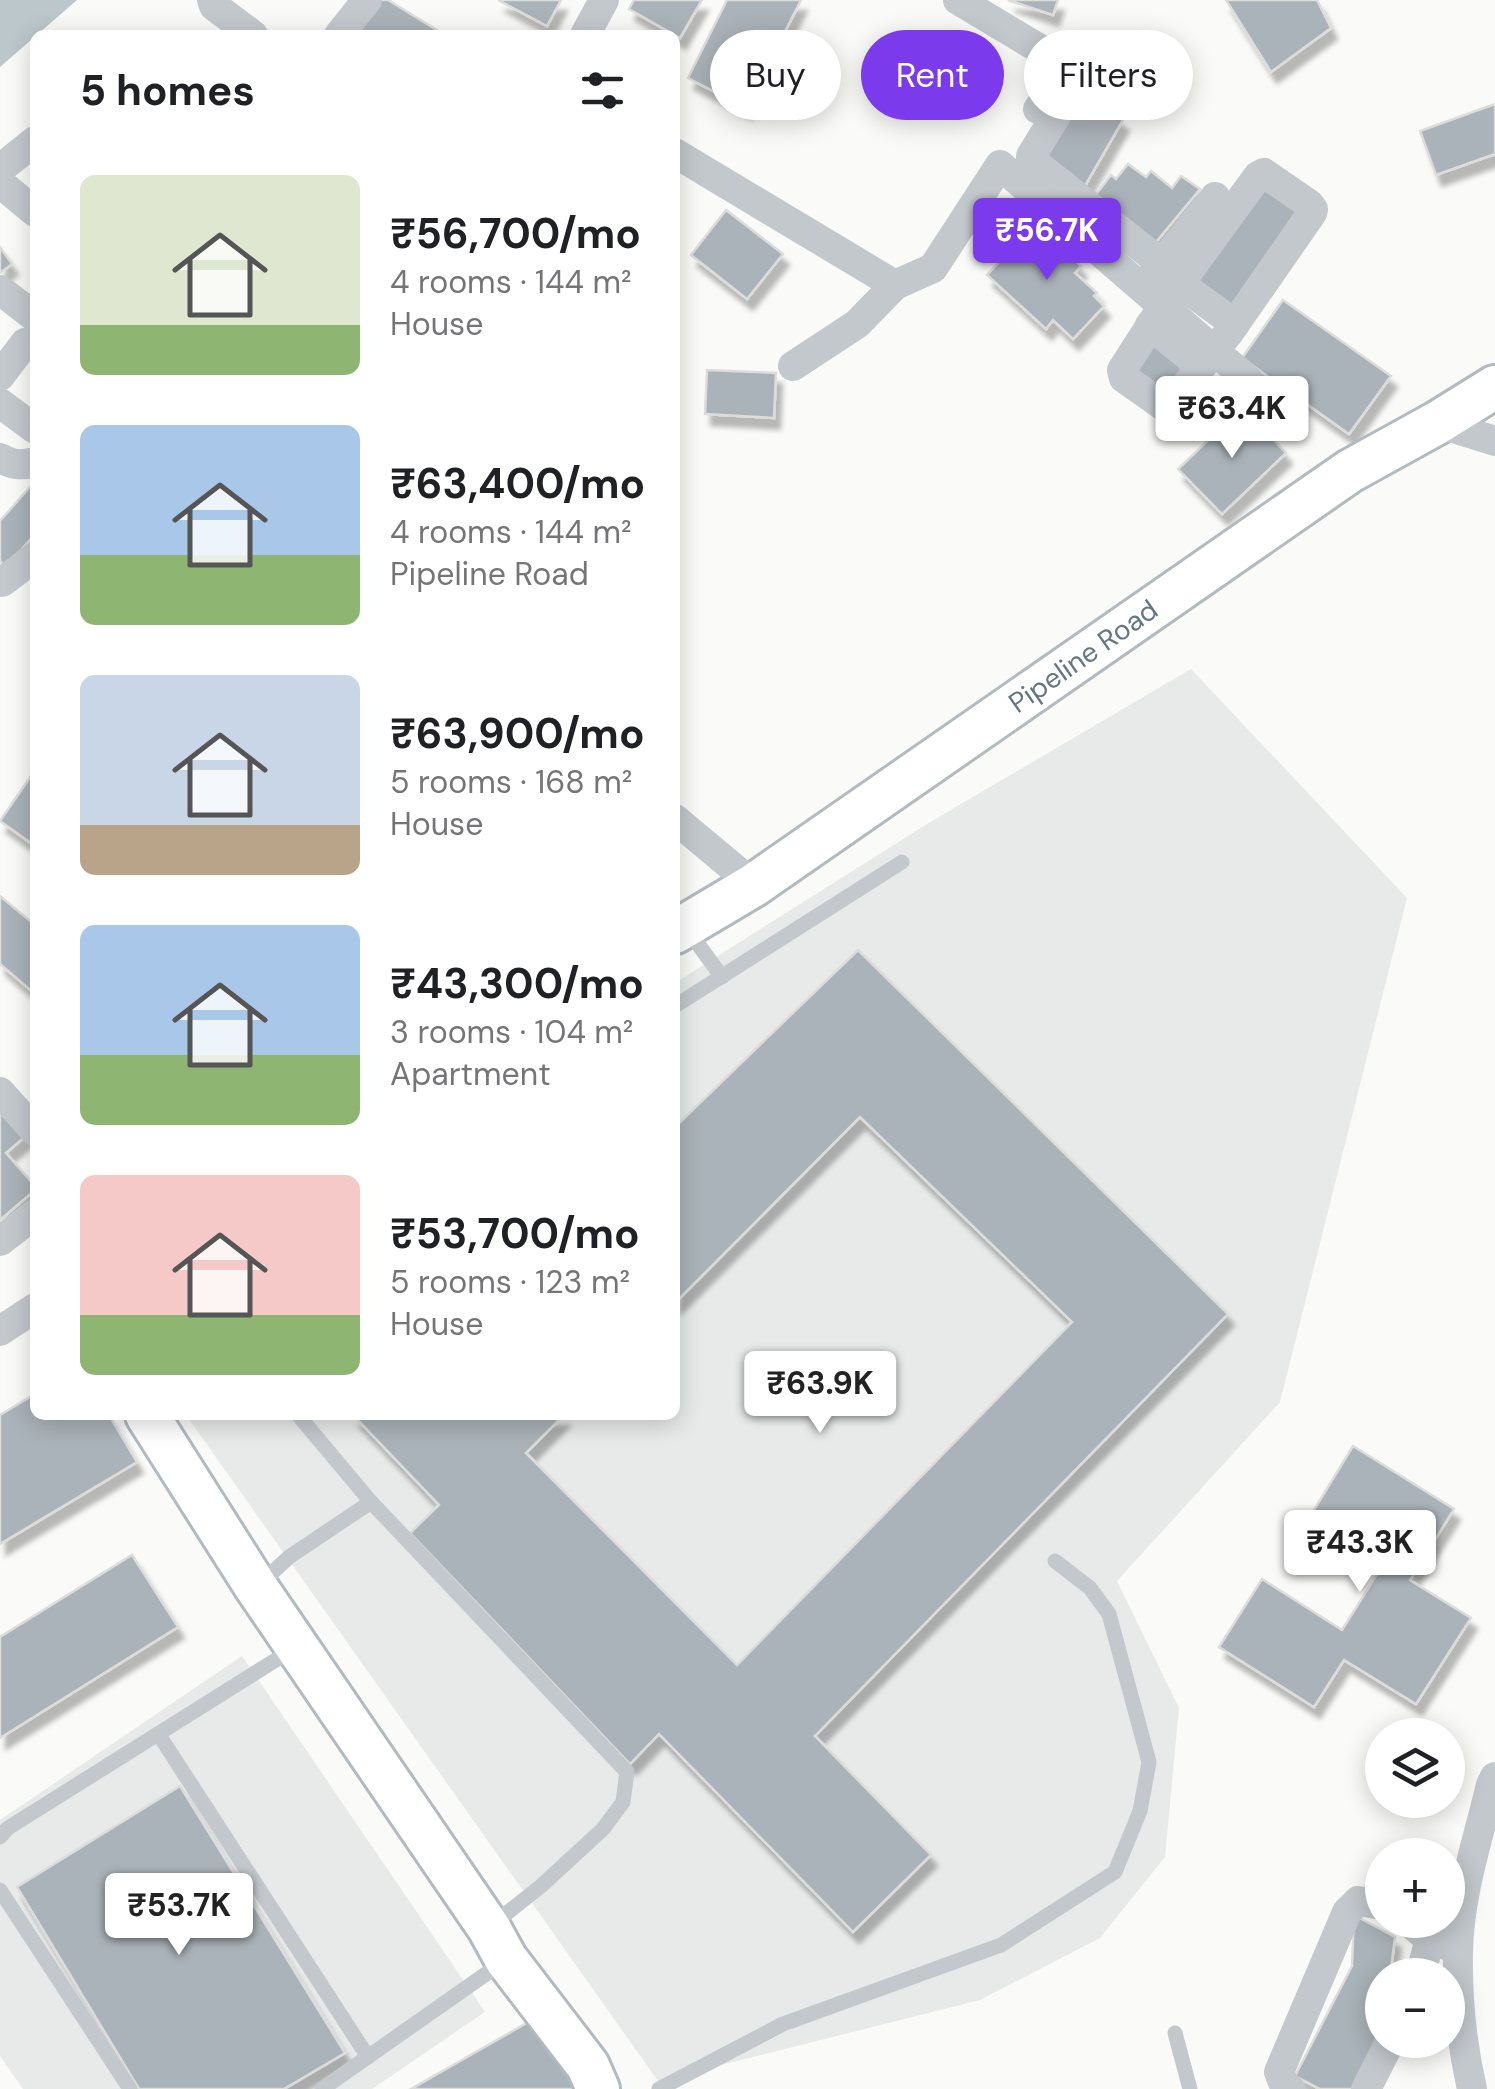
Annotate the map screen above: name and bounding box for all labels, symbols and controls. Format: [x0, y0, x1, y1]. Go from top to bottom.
chip: Buy [710, 30, 841, 120]
chip: Rent [861, 30, 1004, 120]
chip: Filters [1024, 30, 1193, 120]
text: 5 homes [80, 63, 255, 118]
icon: filters [575, 63, 630, 118]
pin: ₹56.7K [966, 198, 1128, 283]
text: ₹56,700/mo [390, 206, 641, 261]
text: ₹56.7K [995, 209, 1099, 251]
icon: home [160, 215, 280, 335]
text: 4 rooms · 144 m² [390, 261, 631, 303]
text: House [390, 303, 483, 345]
pin: ₹63.4K [1151, 376, 1313, 461]
text: ₹63.4K [1177, 387, 1287, 429]
text: ₹63,400/mo [390, 456, 645, 511]
icon: home [160, 465, 280, 585]
text: 4 rooms · 144 m² [390, 511, 631, 553]
text: Pipeline Road [390, 553, 589, 595]
street label: Pipeline Road [1001, 591, 1165, 721]
text: ₹63,900/mo [390, 706, 645, 761]
icon: home [160, 715, 280, 835]
text: 5 rooms · 168 m² [390, 761, 632, 803]
text: House [390, 803, 483, 845]
text: ₹43,300/mo [390, 956, 644, 1011]
icon: home [160, 965, 280, 1085]
text: 3 rooms · 104 m² [390, 1011, 633, 1053]
text: Apartment [390, 1053, 551, 1095]
text: ₹53,700/mo [390, 1206, 640, 1261]
icon: home [160, 1215, 280, 1335]
text: 5 rooms · 123 m² [390, 1261, 630, 1303]
text: House [390, 1303, 483, 1345]
pin: ₹63.9K [739, 1351, 901, 1436]
text: ₹63.9K [766, 1362, 874, 1404]
pin: ₹43.3K [1279, 1510, 1441, 1595]
text: ₹43.3K [1306, 1521, 1414, 1563]
map controls [1365, 1718, 1465, 2058]
button: layers [1365, 1718, 1465, 1818]
button: + [1365, 1838, 1465, 1938]
pin: ₹53.7K [98, 1873, 260, 1958]
text: ₹53.7K [127, 1884, 231, 1926]
button: − [1365, 1958, 1465, 2058]

